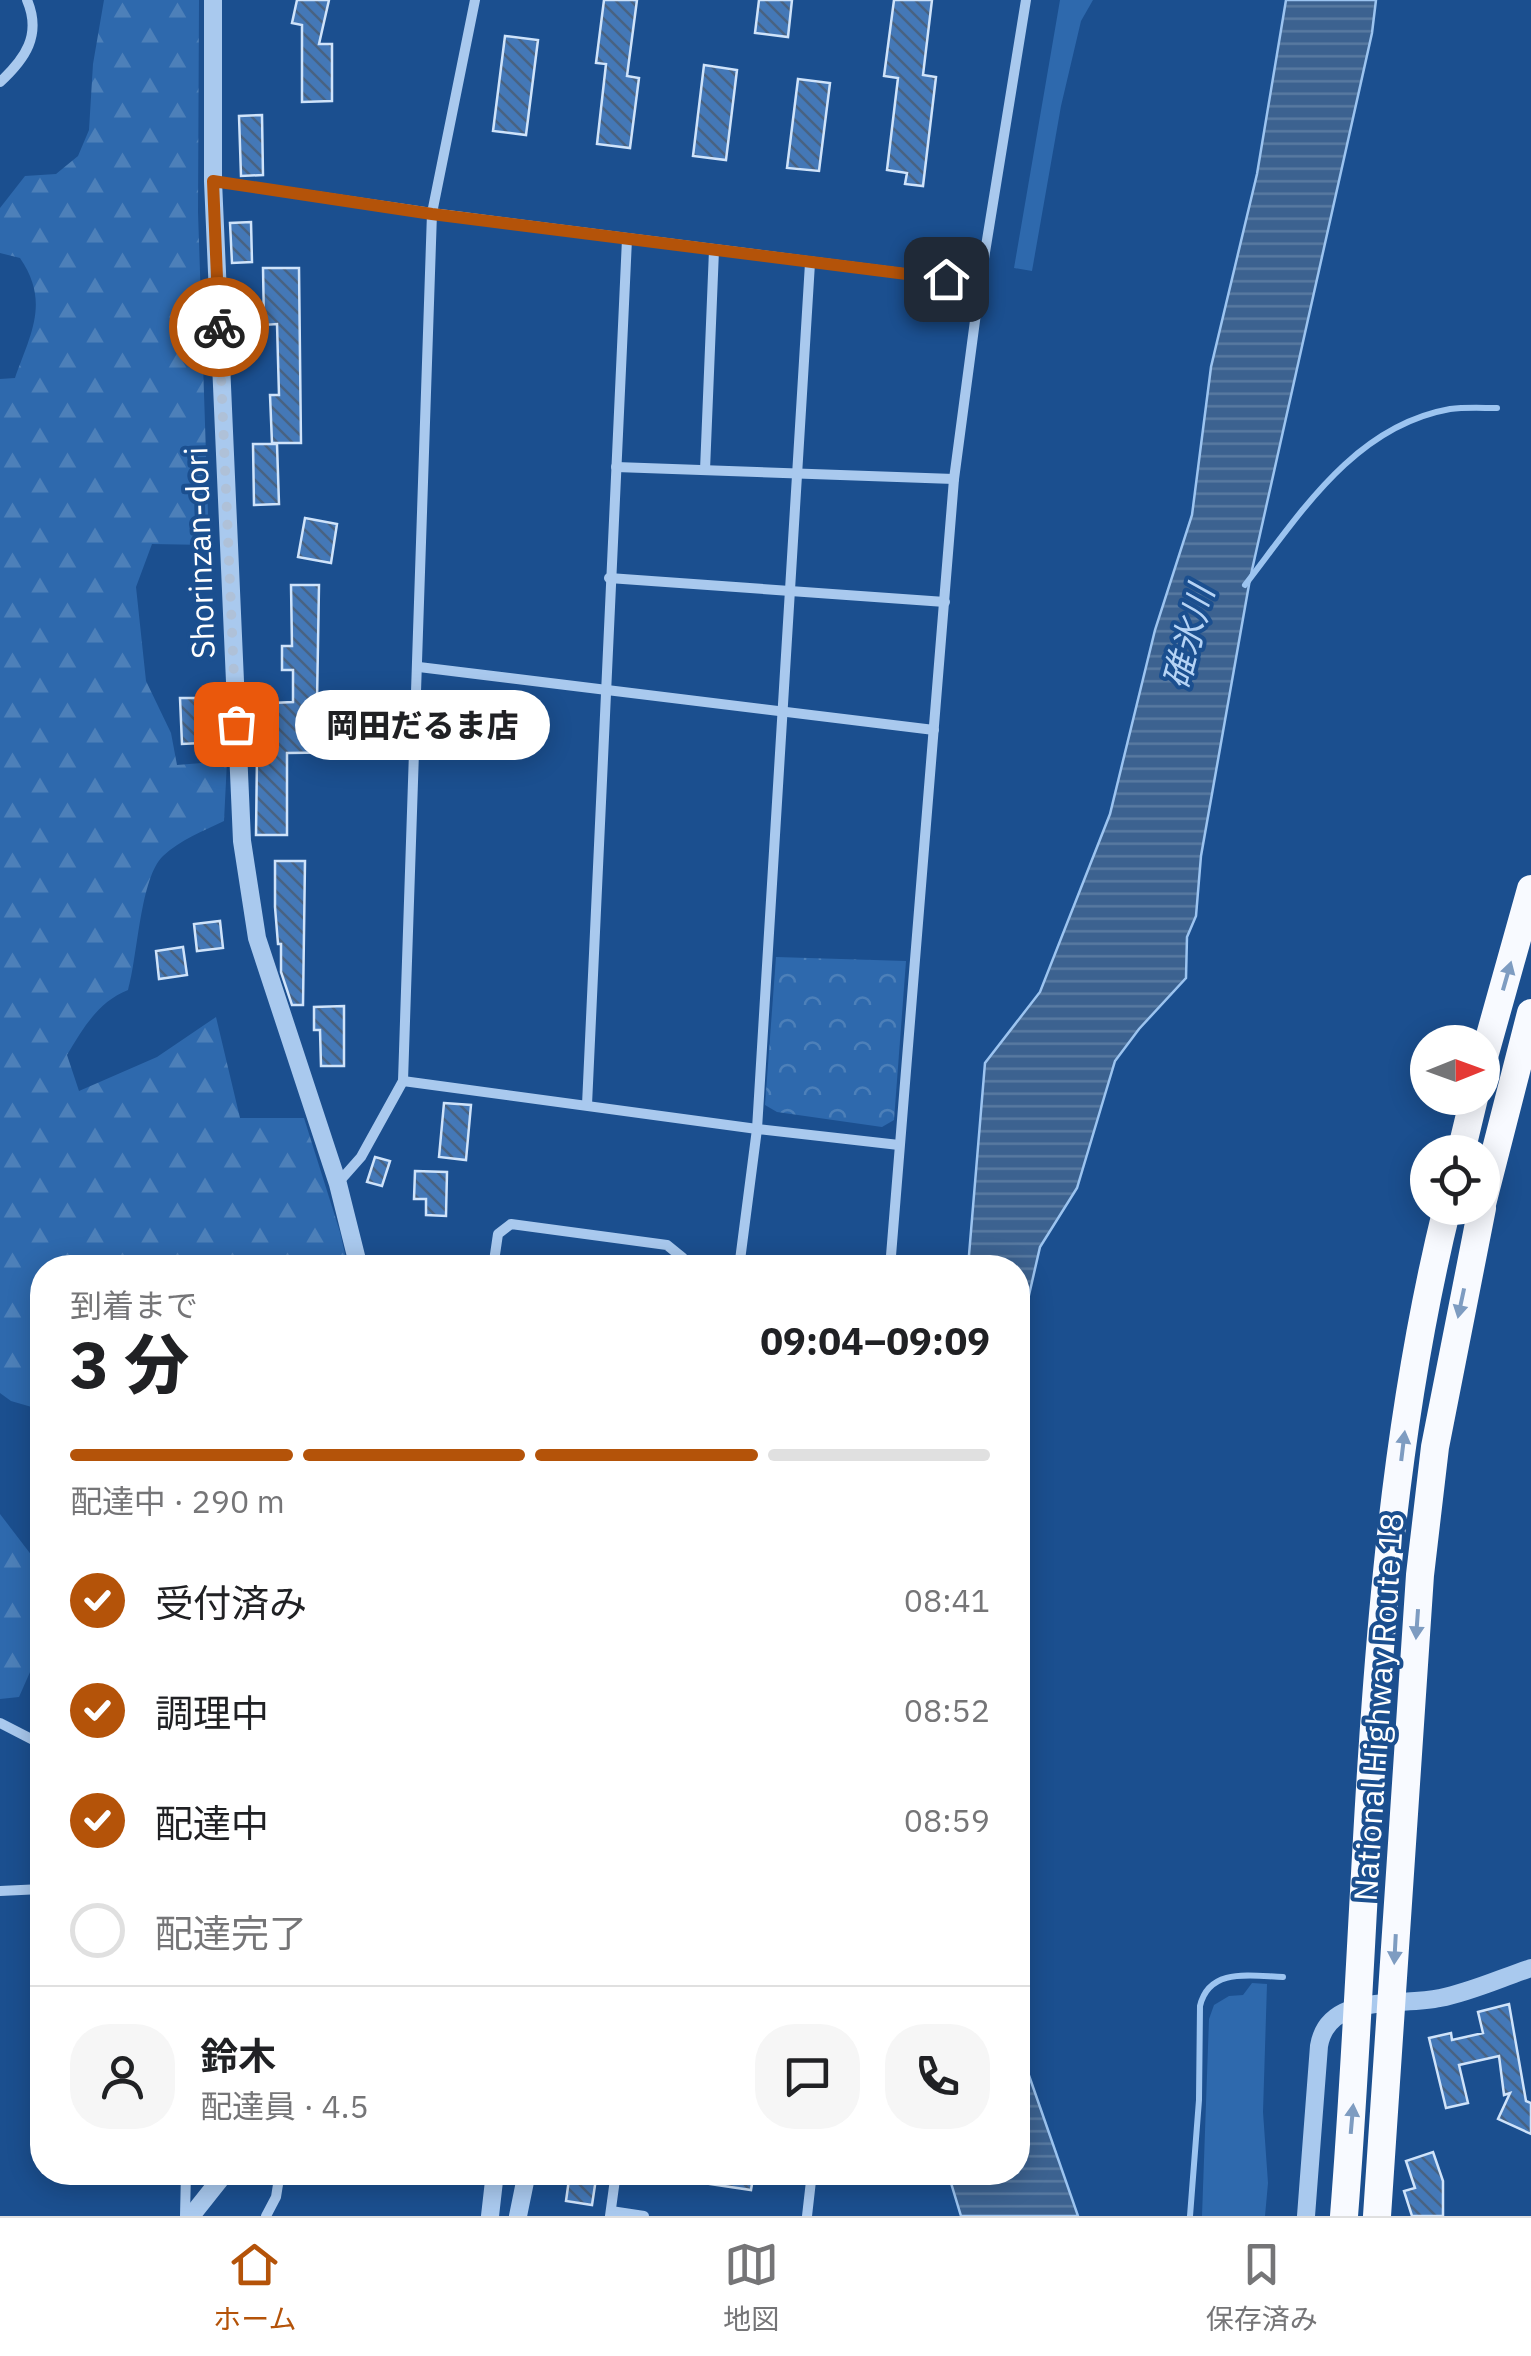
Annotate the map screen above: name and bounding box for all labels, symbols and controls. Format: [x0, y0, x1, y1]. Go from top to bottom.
pin [904, 237, 989, 322]
icon: home [919, 252, 974, 307]
courier [169, 277, 269, 377]
icon: bike [192, 300, 247, 355]
street label: Shorinzan-dori [174, 446, 224, 660]
water label: 碓氷川 [1152, 576, 1225, 694]
pin [194, 682, 279, 767]
callout: 岡田だるま店 [296, 689, 551, 759]
icon: bag [209, 697, 264, 752]
text: 岡田だるま店 [326, 704, 519, 746]
one-way arrow [1499, 961, 1515, 992]
north arrow [1410, 1025, 1500, 1115]
map controls [1410, 1025, 1500, 1225]
button: locate [1410, 1135, 1500, 1225]
text: 到着まで [70, 1284, 198, 1326]
one-way arrow [1453, 1288, 1468, 1319]
text: 09:04–09:09 [760, 1316, 990, 1365]
text: 3 分 [70, 1321, 189, 1406]
one-way arrow [1395, 1430, 1411, 1461]
text: 配達中 · 290 m [70, 1480, 285, 1522]
street label: National Highway Route 18 [1343, 1511, 1413, 1903]
icon: check [70, 1573, 125, 1628]
text: 受付済み [155, 1578, 307, 1627]
text: 08:41 [904, 1579, 990, 1621]
one-way arrow [1408, 1609, 1424, 1641]
icon: check [70, 1683, 125, 1738]
text: 調理中 [155, 1688, 269, 1737]
text: 08:52 [904, 1689, 990, 1731]
icon: check [70, 1793, 125, 1848]
text: 配達中 [155, 1798, 269, 1847]
text: 08:59 [904, 1799, 990, 1841]
text: 配達完了 [155, 1908, 307, 1957]
one-way arrow [1386, 1933, 1402, 1965]
button: person [70, 2024, 175, 2129]
button: chat [755, 2024, 860, 2129]
button: phone [885, 2024, 990, 2129]
text: 鈴木 [200, 2031, 276, 2080]
text: 配達員 · 4.5 [200, 2085, 369, 2127]
one-way arrow [1344, 2102, 1360, 2134]
tab: ホーム [213, 2237, 296, 2337]
tab: 地図 [723, 2237, 779, 2337]
tab: 保存済み [1206, 2237, 1318, 2337]

